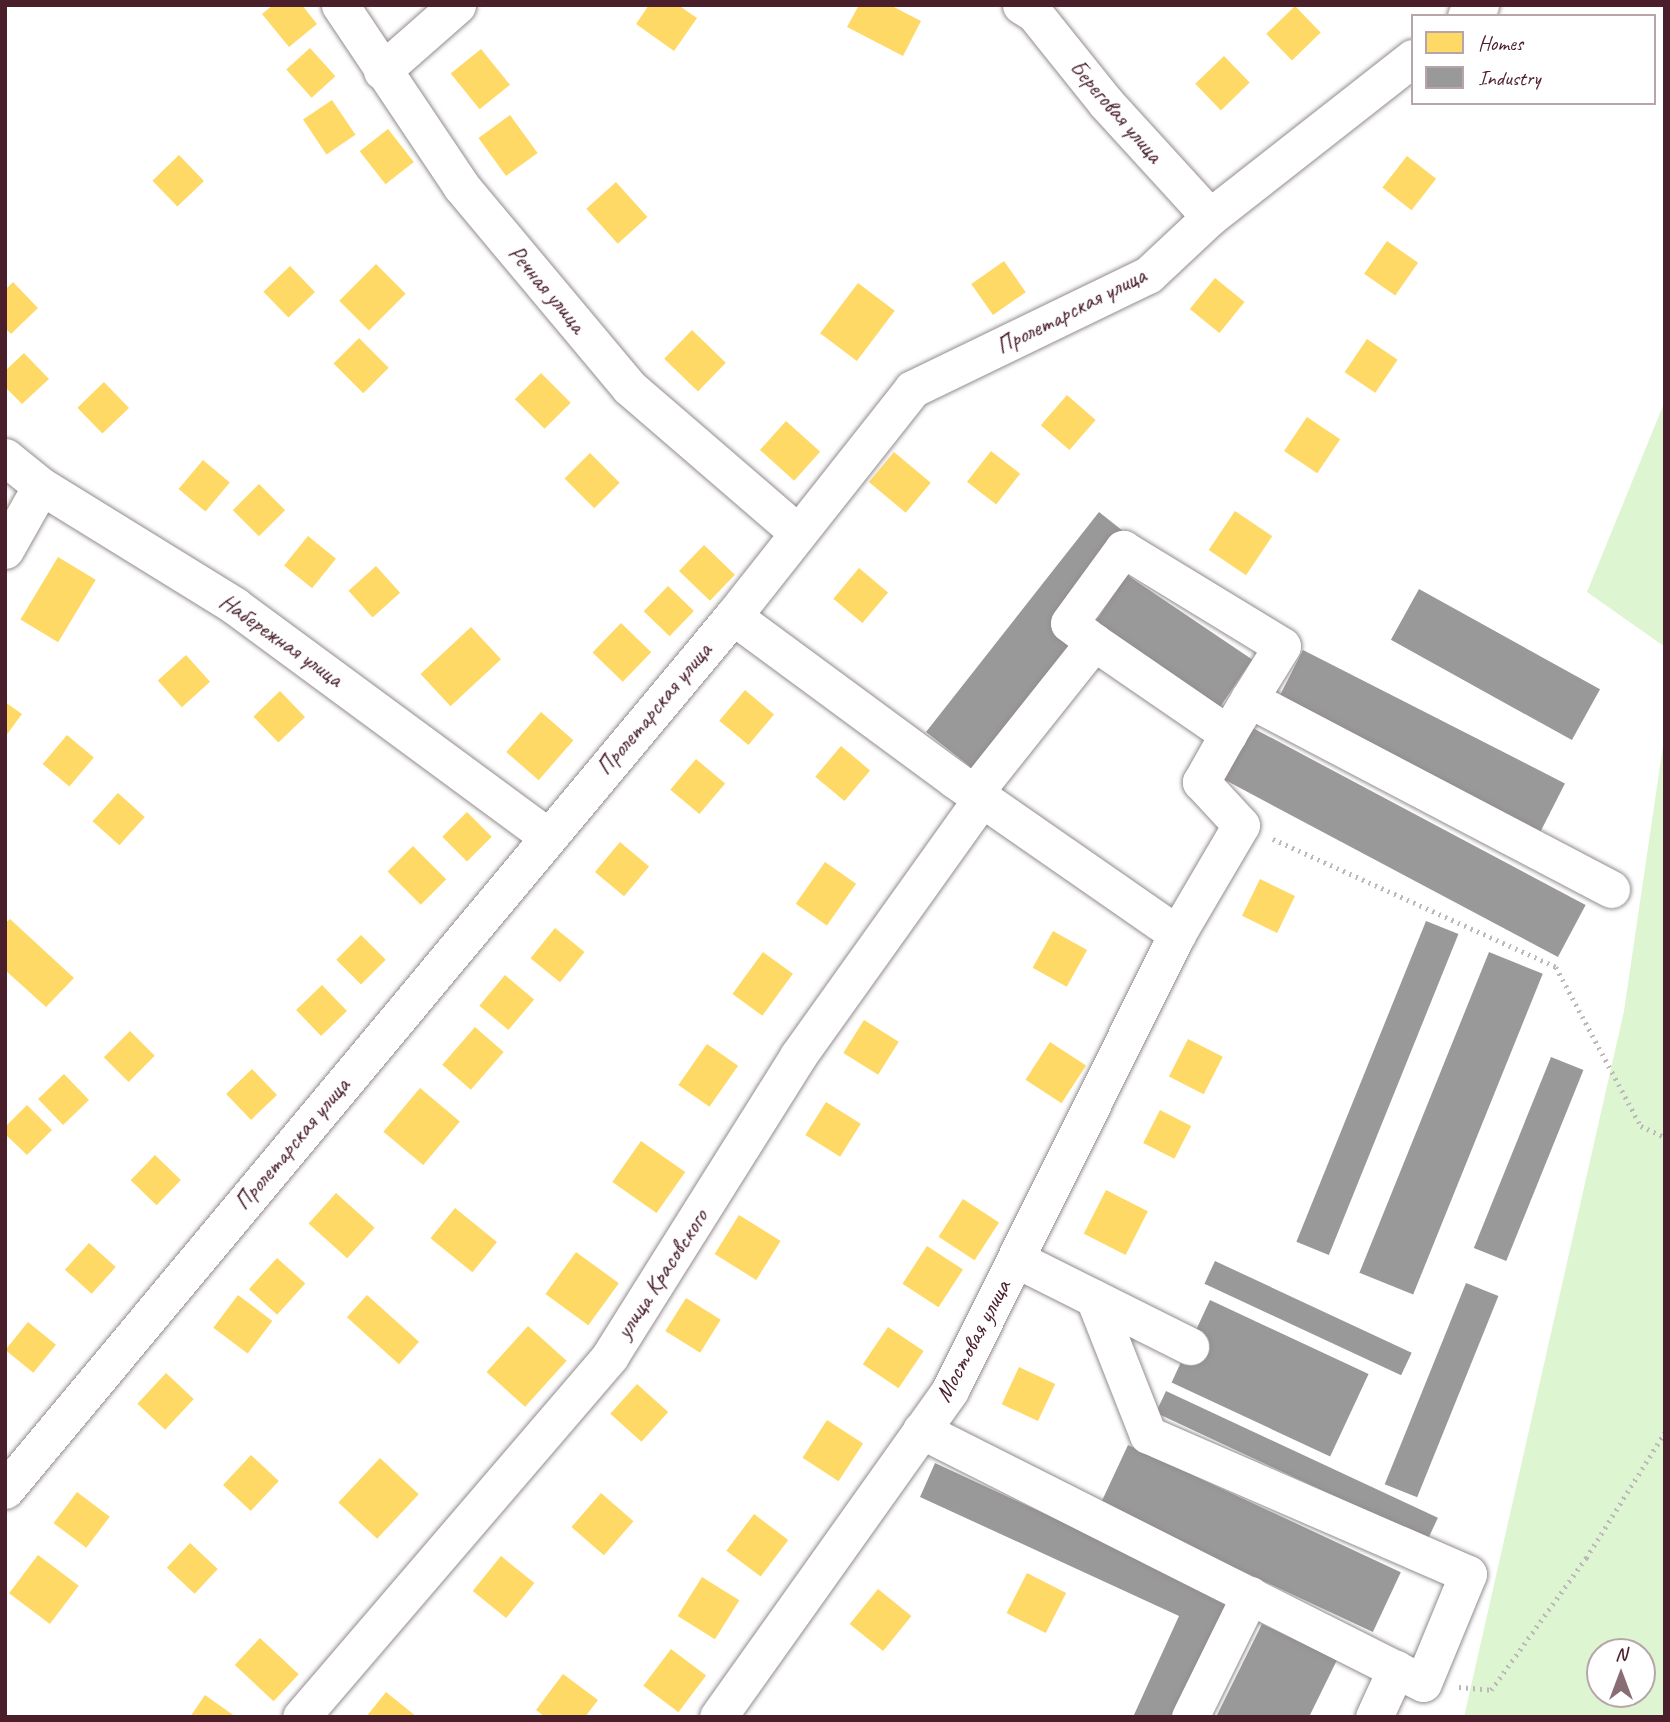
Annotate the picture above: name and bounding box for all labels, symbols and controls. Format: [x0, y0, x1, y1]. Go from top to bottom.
legend [1411, 14, 1656, 105]
text: Homes [1478, 30, 1523, 56]
street label: Береговая улица [1063, 53, 1169, 169]
text: Industry [1478, 65, 1541, 91]
street label: Речная улица [502, 239, 592, 339]
street label: Пролетарская улица [991, 261, 1151, 361]
street label: Набережная улица [213, 586, 349, 694]
street label: Пролетарская улица [590, 636, 718, 782]
street label: Пролетарская улица [228, 1071, 356, 1217]
street label: улица Красовского [610, 1204, 714, 1344]
street label: Мостовая улица [929, 1275, 1017, 1407]
north arrow [1586, 1638, 1656, 1708]
text: N [1615, 1642, 1627, 1666]

